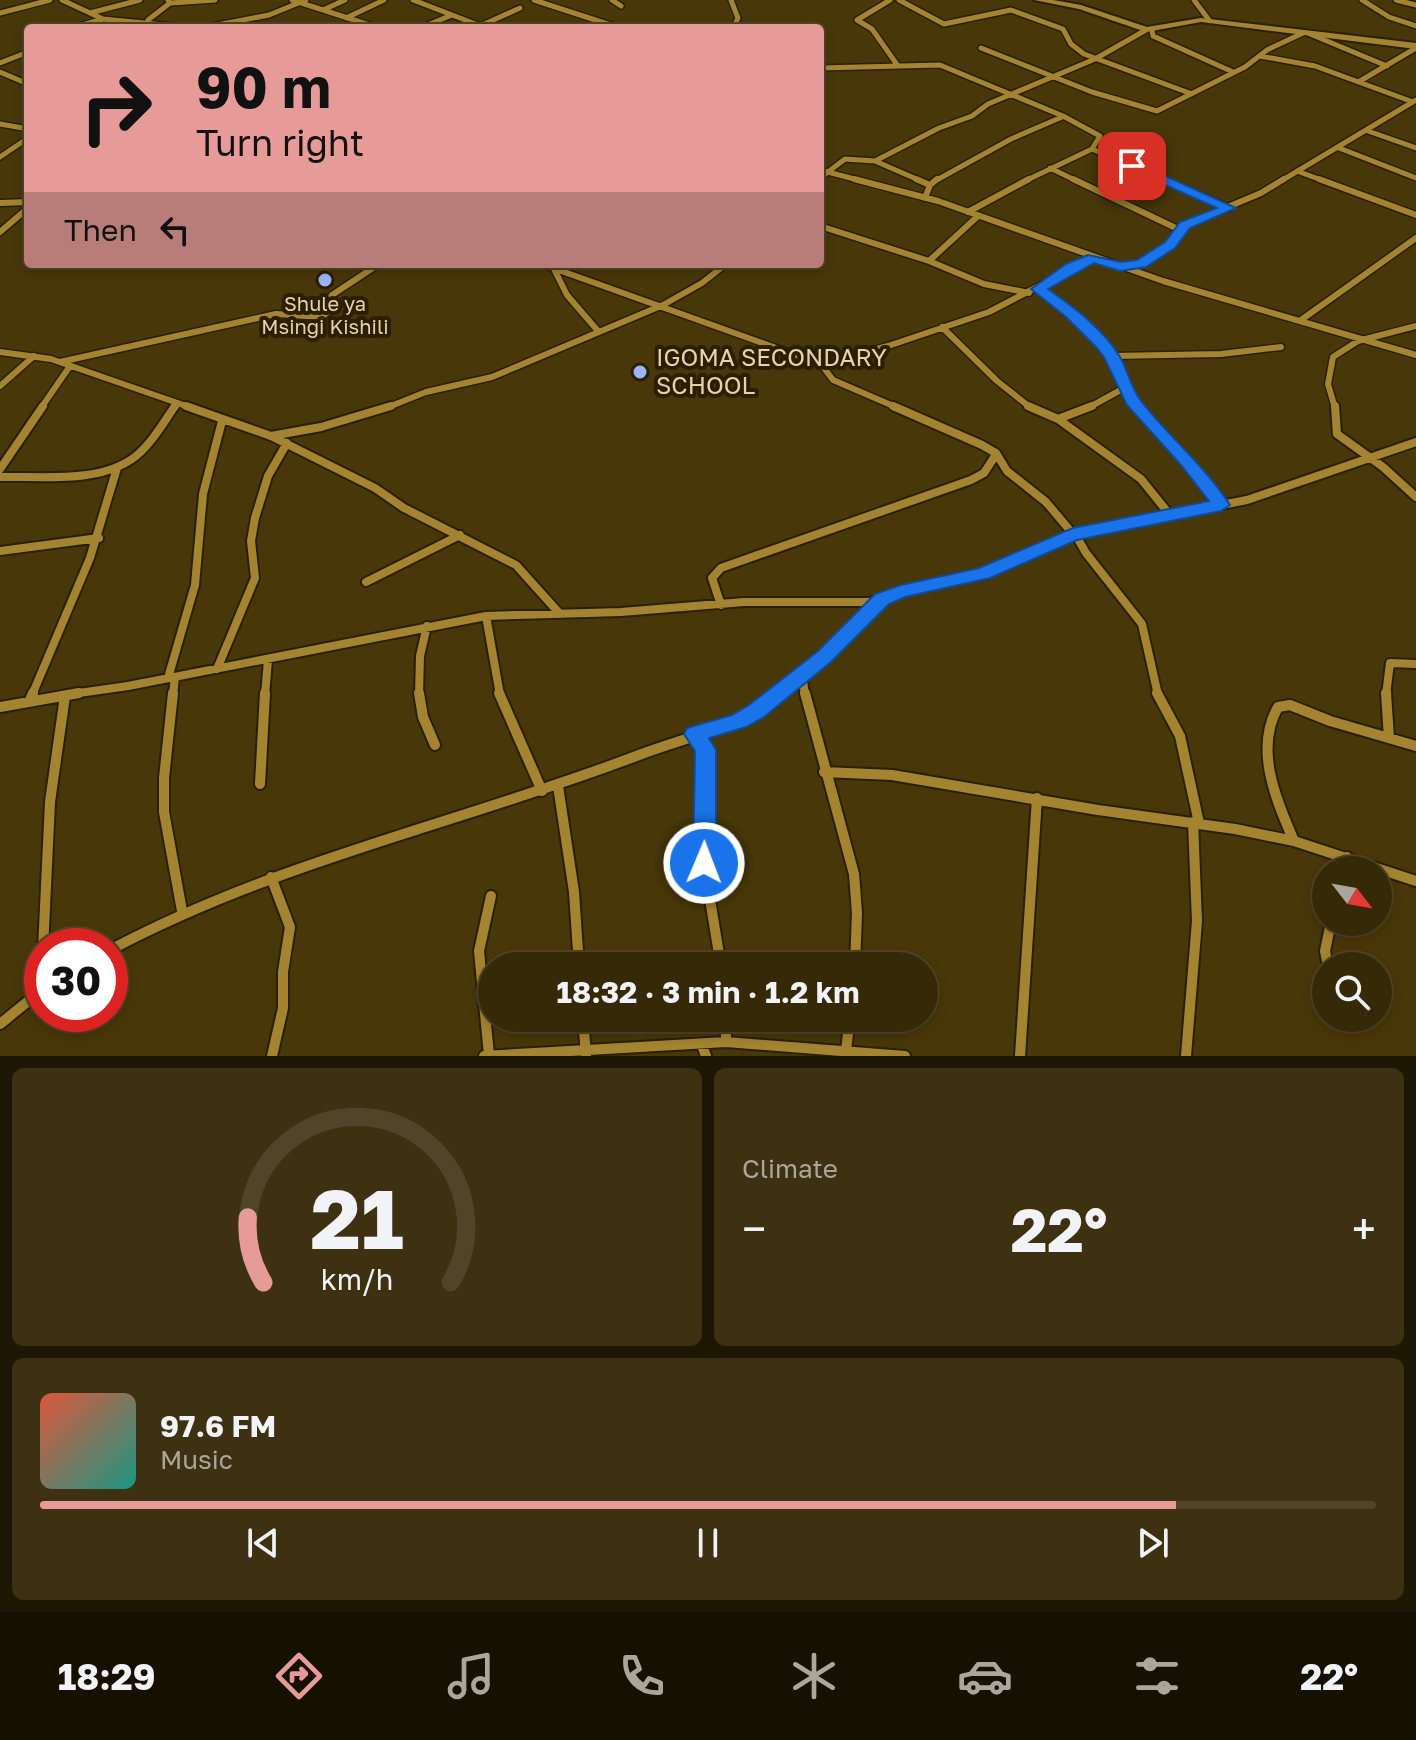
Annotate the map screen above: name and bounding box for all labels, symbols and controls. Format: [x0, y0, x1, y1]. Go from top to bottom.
text: 90 m [196, 53, 331, 120]
icon: right [64, 56, 168, 160]
text: Turn right [196, 121, 364, 164]
pin [1098, 132, 1166, 200]
icon: arrive [1110, 144, 1154, 188]
icon: left [153, 208, 197, 252]
text: Then [64, 212, 137, 248]
marker: Shule ya Msingi Kishili [316, 271, 334, 289]
place label: Shule ya Msingi Kishili [261, 291, 389, 338]
place label: IGOMA SECONDARY SCHOOL [656, 342, 887, 399]
marker: IGOMA SECONDARY SCHOOL [631, 363, 649, 381]
position arrow [662, 821, 746, 905]
north arrow [1312, 856, 1392, 936]
map controls [1312, 856, 1392, 1032]
speed limit sign: 30 [24, 928, 128, 1032]
button: search [1312, 952, 1392, 1032]
text: 18:32 · 3 min · 1.2 km [557, 974, 859, 1010]
text: Climate [742, 1153, 838, 1184]
text: 21 [310, 1167, 404, 1267]
text: 22° [1011, 1193, 1107, 1265]
text: − [742, 1202, 766, 1255]
text: + [1352, 1202, 1376, 1255]
text: km/h [321, 1262, 393, 1296]
text: 97.6 FM [160, 1408, 276, 1444]
text: Music [160, 1444, 233, 1475]
icon: previous [241, 1521, 285, 1565]
icon: pause [686, 1521, 730, 1565]
icon: next [1131, 1521, 1175, 1565]
icon: directions [271, 1648, 327, 1704]
icon: music [443, 1648, 499, 1704]
icon: phone [614, 1648, 670, 1704]
icon: climate [786, 1648, 842, 1704]
icon: car [957, 1648, 1013, 1704]
icon: filters [1129, 1648, 1185, 1704]
text: 18:29 [58, 1655, 156, 1698]
text: 22° [1300, 1655, 1358, 1698]

